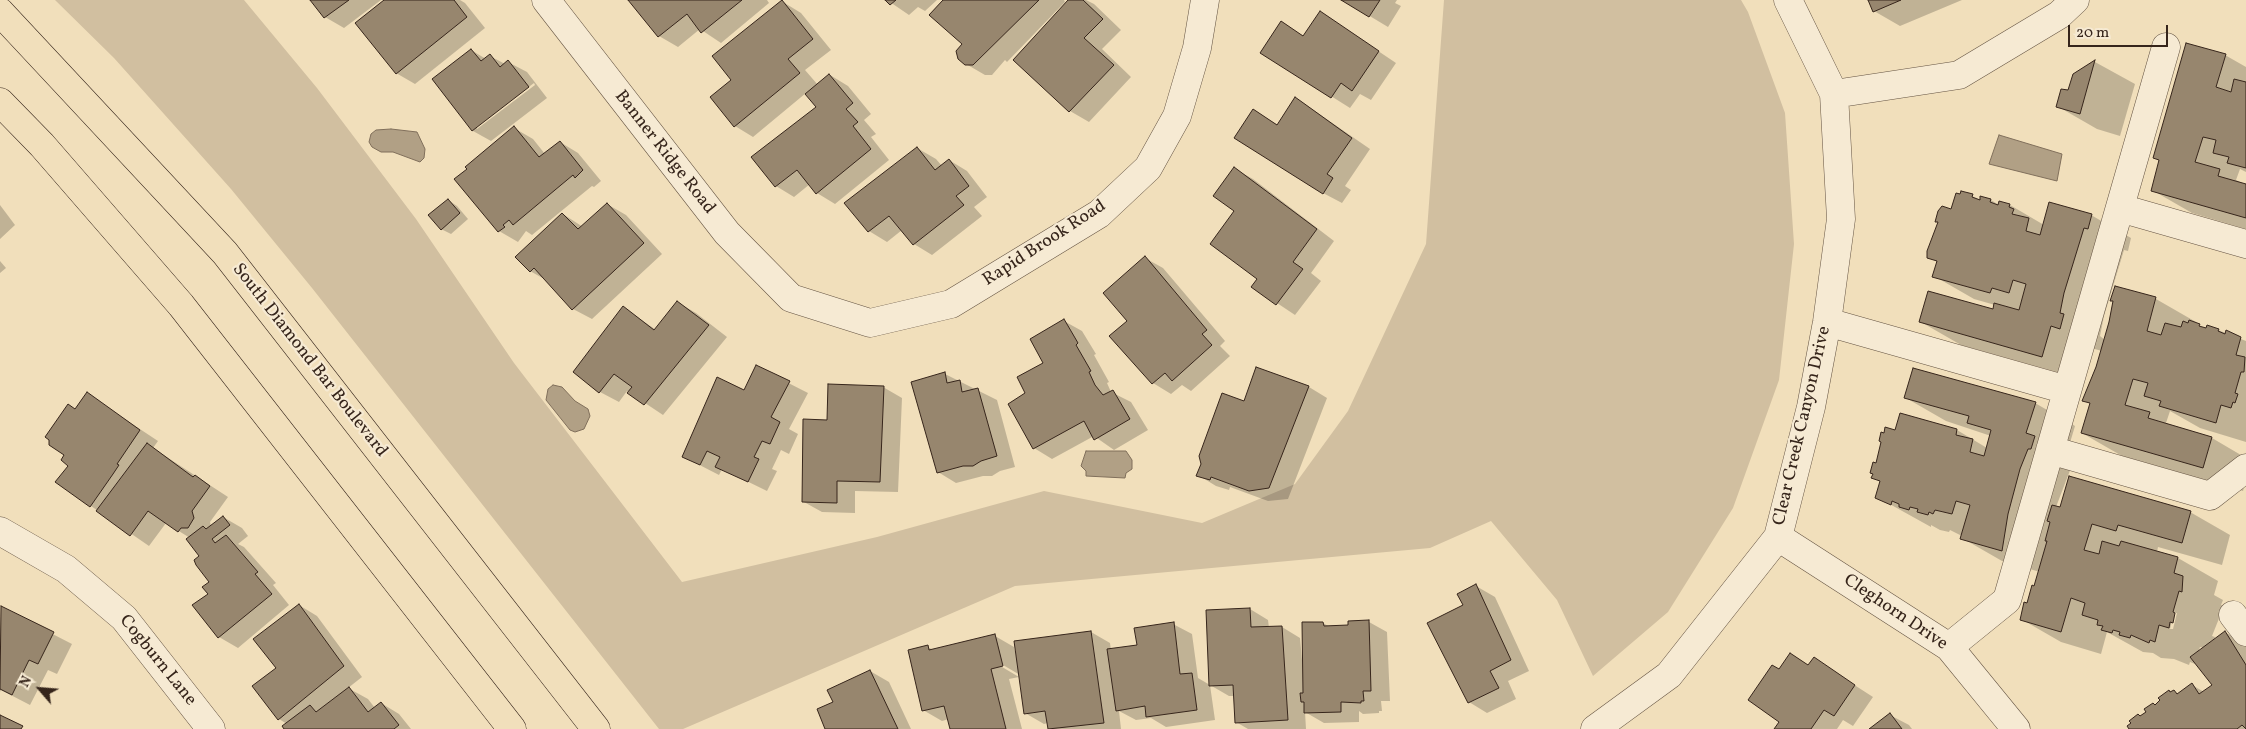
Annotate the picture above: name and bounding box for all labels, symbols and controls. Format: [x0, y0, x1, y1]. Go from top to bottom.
scale bar [2071, 15, 2171, 47]
text: 20 m [2076, 23, 2109, 44]
street label: Banner Ridge Road [609, 87, 719, 219]
street label: Rapid Brook Road [979, 196, 1111, 292]
street label: South Diamond Bar Boulevard [227, 260, 391, 462]
street label: Clear Creek Canyon Drive [1770, 324, 1836, 528]
street label: Cleghorn Drive [1839, 570, 1951, 656]
street label: Cogburn Lane [114, 611, 200, 711]
north arrow [15, 664, 65, 714]
text: N [15, 673, 37, 691]

